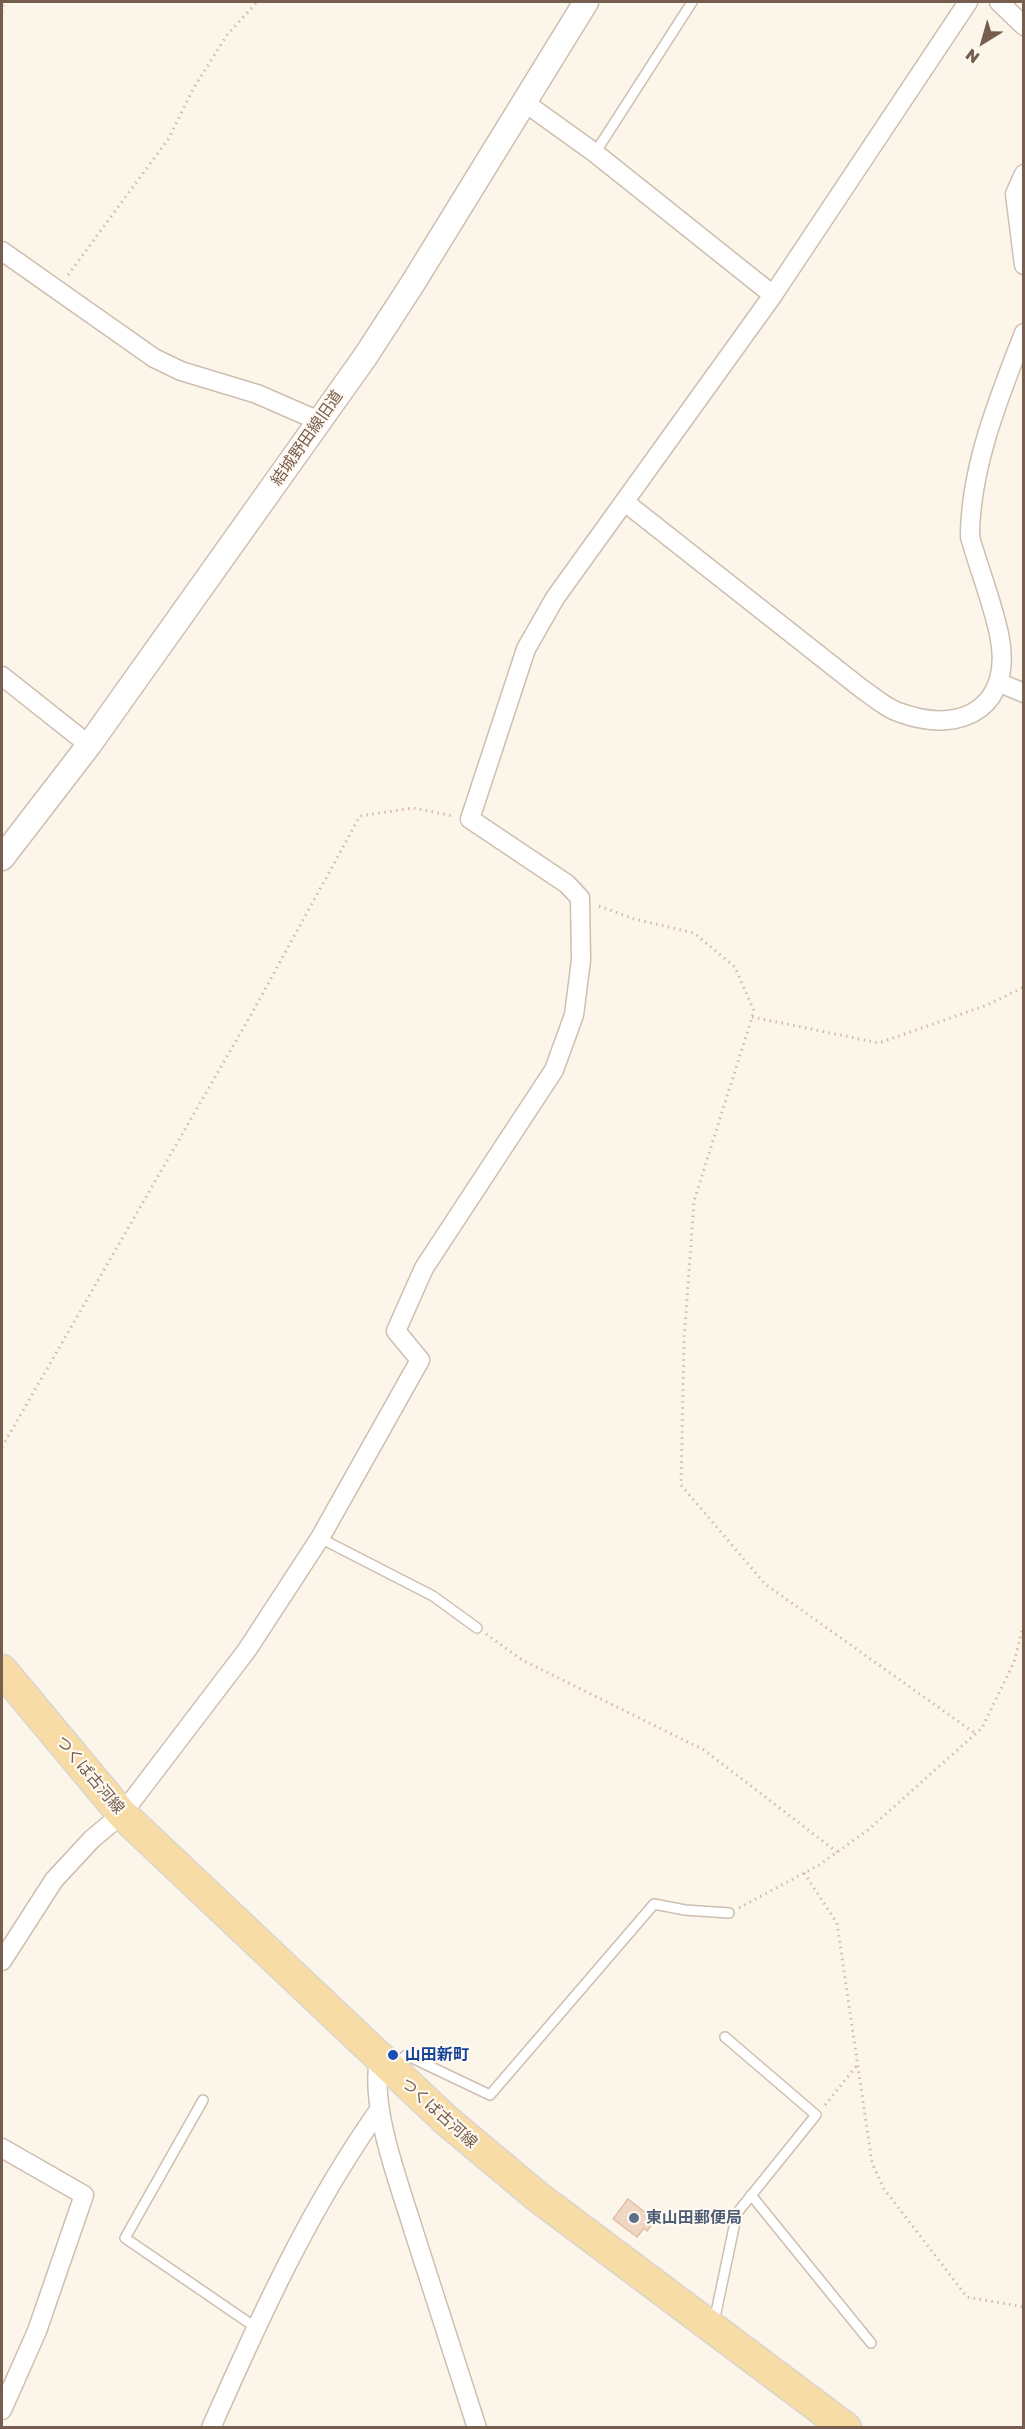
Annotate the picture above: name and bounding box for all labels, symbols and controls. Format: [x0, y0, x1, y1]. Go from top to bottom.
north arrow [953, 12, 1013, 72]
text: N [961, 45, 983, 68]
street label: 結城野田線旧道 [267, 387, 347, 489]
street label: つくば古河線 [52, 1732, 128, 1818]
place label: 山田新町 [405, 2045, 469, 2065]
marker: 山田新町 [386, 2048, 400, 2062]
street label: つくば古河線 [397, 2074, 481, 2152]
place label: 東山田郵便局 [646, 2208, 742, 2228]
marker: 東山田郵便局 [627, 2211, 641, 2225]

